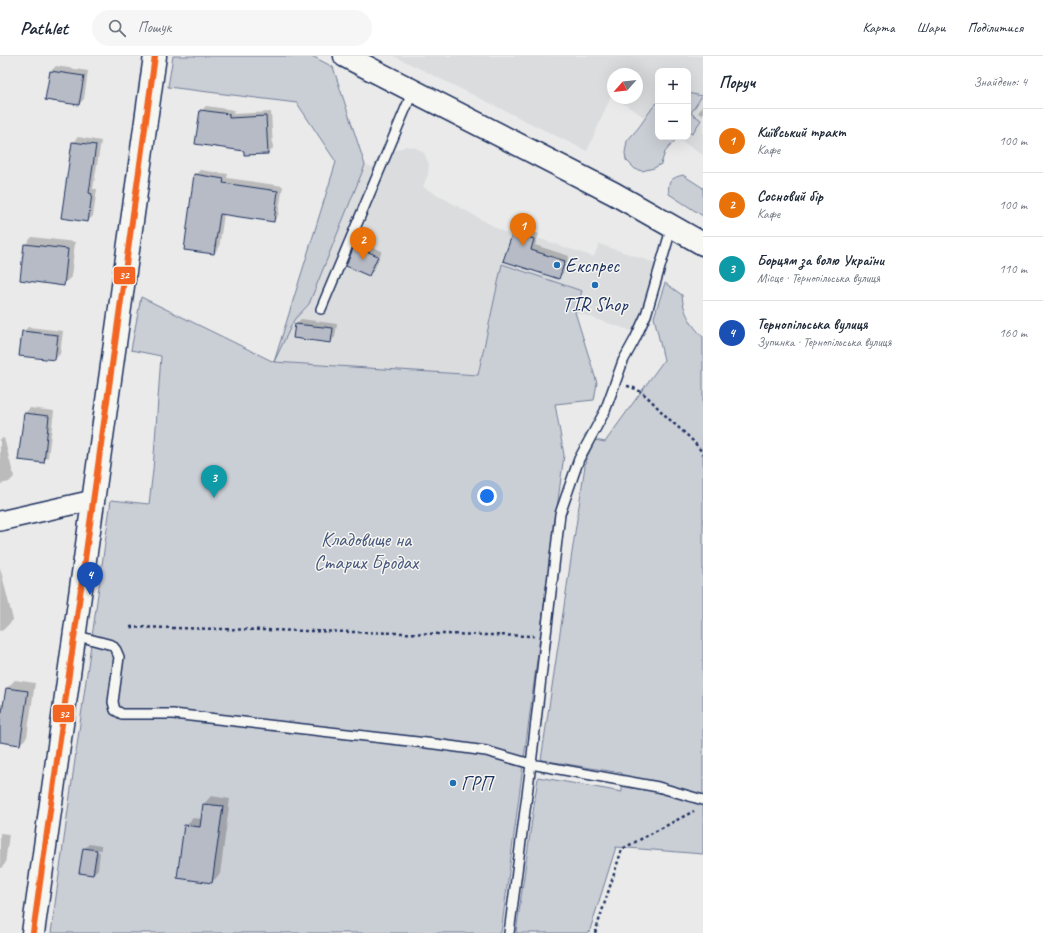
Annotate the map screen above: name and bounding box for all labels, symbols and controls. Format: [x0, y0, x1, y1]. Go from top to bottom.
search box [92, 10, 372, 46]
text: Pathlet [20, 16, 68, 40]
icon: search [106, 17, 128, 39]
text: Пошук [138, 18, 171, 37]
text: Карта [863, 19, 895, 36]
text: Шари [917, 19, 945, 36]
text: Поділитися [967, 19, 1023, 36]
north arrow [607, 68, 643, 104]
map controls [655, 68, 691, 140]
button: + [655, 68, 691, 104]
text: Поруч [719, 72, 755, 93]
text: Знайдено: 4 [973, 74, 1027, 90]
button: − [655, 104, 691, 140]
text: Київський тракт [757, 123, 845, 142]
text: 1 [729, 133, 735, 149]
text: 100 m [999, 133, 1027, 149]
text: Кафе [757, 142, 780, 158]
text: Сосновий бір [757, 187, 823, 206]
text: 2 [729, 197, 735, 213]
text: 100 m [999, 197, 1027, 213]
text: Кафе [757, 206, 780, 222]
pin: 1 [510, 213, 536, 246]
pin: 2 [350, 227, 376, 260]
text: Борцям за волю України [757, 251, 884, 270]
place label: Експрес [565, 253, 620, 278]
marker: Експрес [552, 260, 562, 270]
text: 3 [729, 261, 735, 277]
text: 110 m [999, 261, 1027, 277]
line badge: 32 [113, 266, 136, 285]
text: 32 [119, 268, 130, 282]
text: Місце · Тернопільська вулиця [757, 270, 880, 286]
marker: TIR Shop [590, 280, 600, 290]
place label: TIR Shop [562, 292, 629, 317]
text: Тернопільська вулиця [757, 315, 868, 334]
text: 4 [729, 325, 735, 341]
text: 160 m [999, 325, 1027, 341]
text: Зупинка · Тернопільська вулиця [757, 334, 892, 350]
pin: 3 [201, 465, 227, 498]
your location [477, 486, 497, 506]
park label: Кладовище на Старих Бродах [314, 527, 420, 575]
pin: 4 [77, 562, 103, 595]
line badge: 32 [52, 704, 75, 723]
text: 32 [59, 707, 70, 721]
place label: ГРП [461, 771, 496, 796]
marker: ГРП [448, 778, 458, 788]

